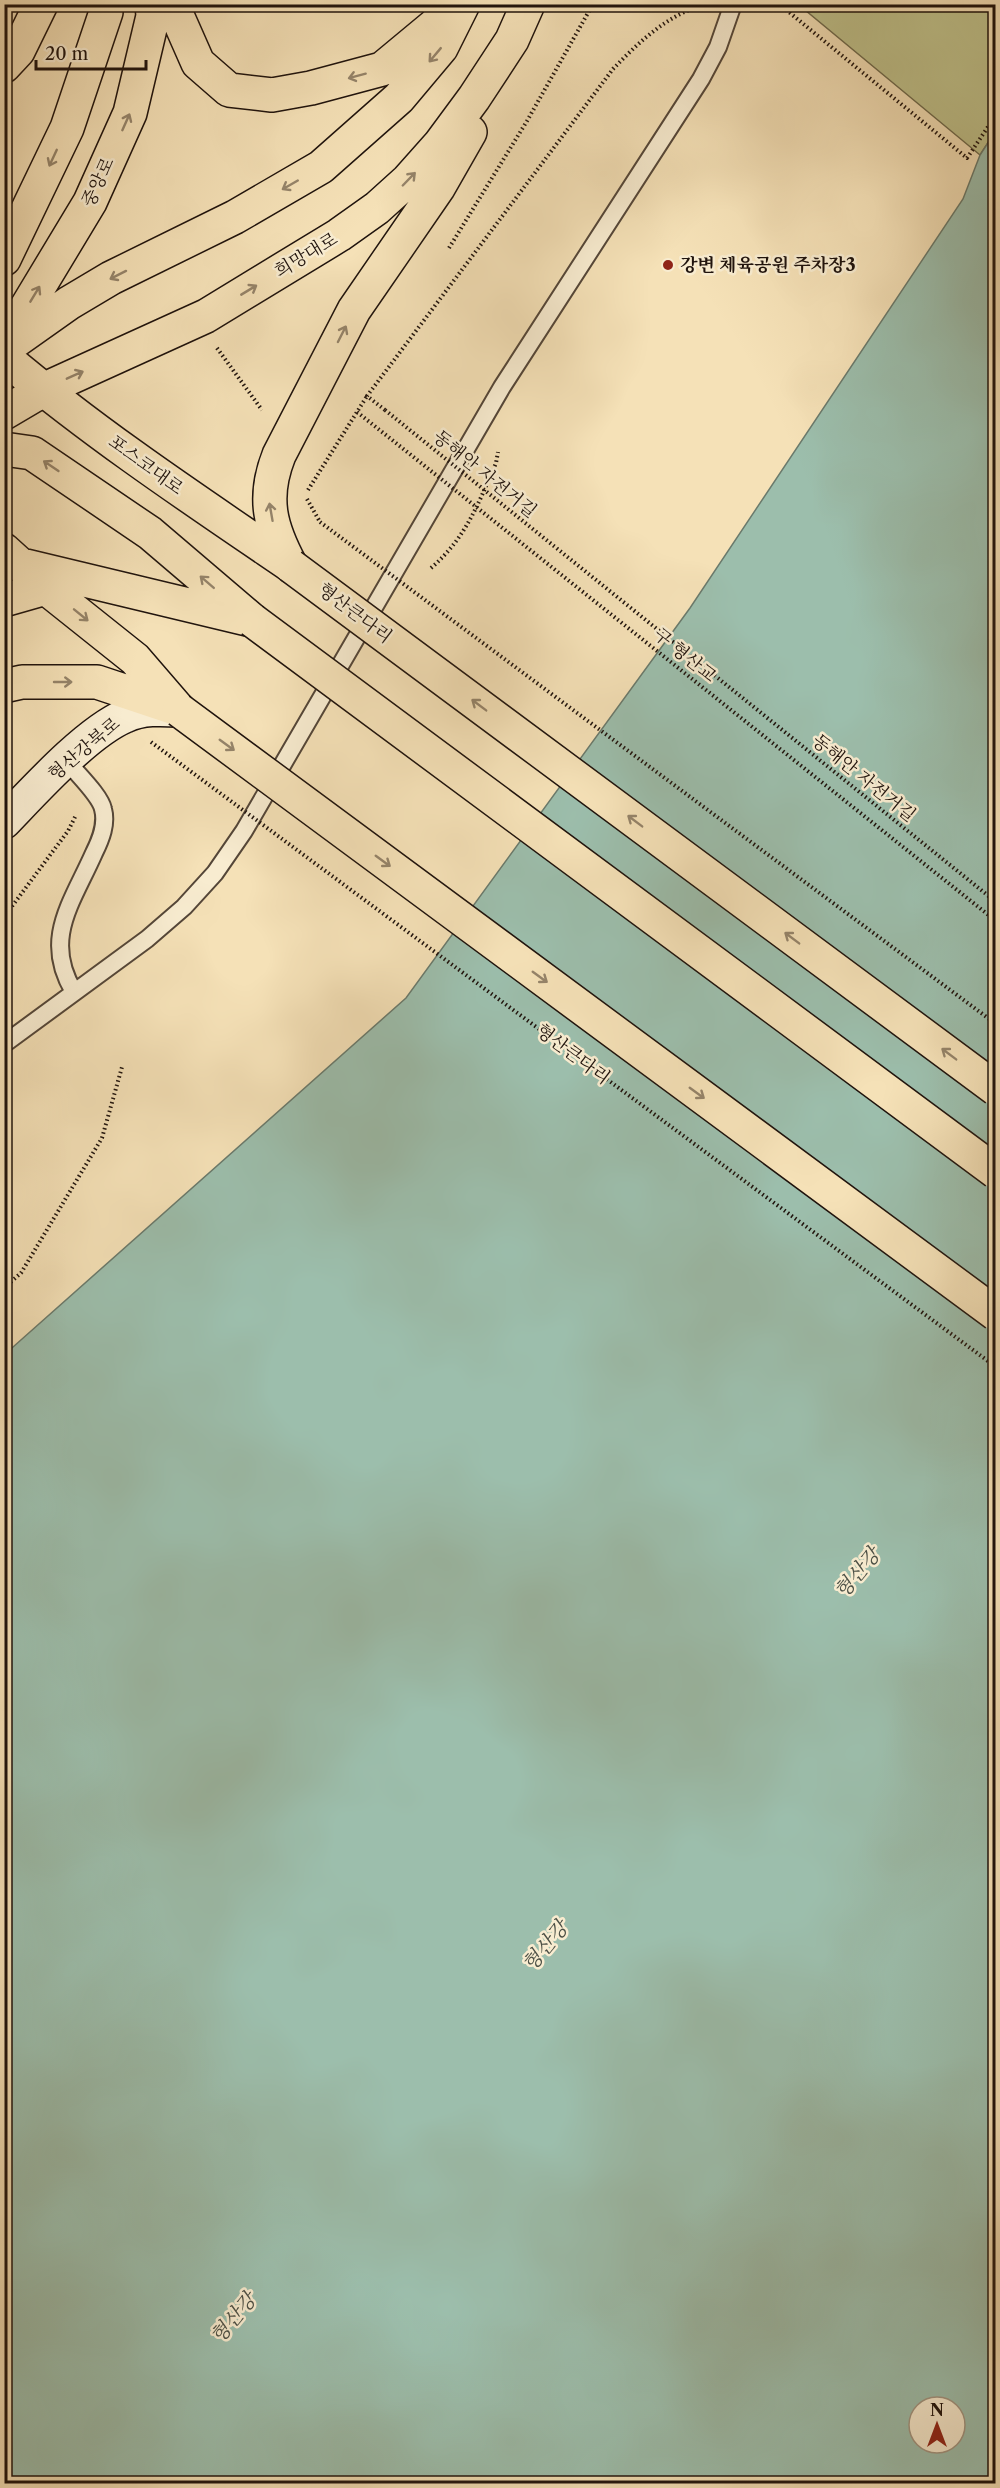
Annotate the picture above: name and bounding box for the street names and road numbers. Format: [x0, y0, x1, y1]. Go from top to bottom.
street label: 중앙로 [77, 154, 119, 210]
street label: 희망대로 [271, 228, 341, 282]
street label: 동해안 자전거길 [429, 426, 541, 522]
street label: 포스코대로 [104, 431, 188, 499]
street label: 형산큰다리 [314, 578, 396, 648]
street label: 구 형산교 [649, 623, 721, 687]
street label: 형산강북로 [44, 713, 124, 785]
street label: 동해안 자전거길 [808, 730, 920, 826]
street label: 형산큰다리 [532, 1019, 614, 1089]

